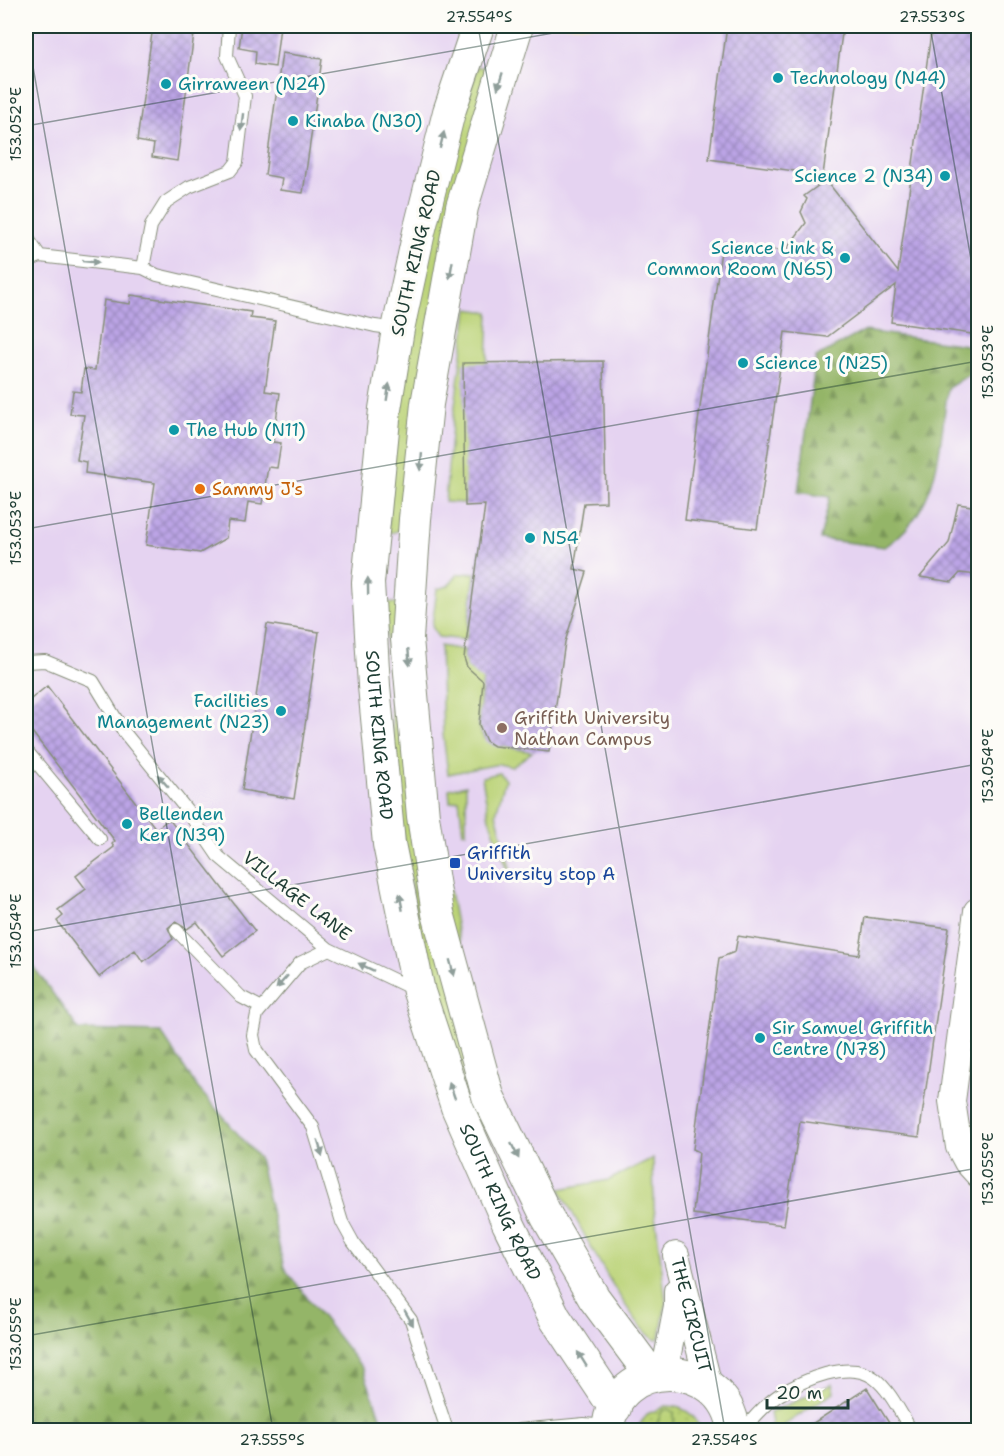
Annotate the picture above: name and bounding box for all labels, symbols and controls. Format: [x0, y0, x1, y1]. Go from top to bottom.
text: 27.554°S [446, 7, 512, 27]
text: 27.553°S [899, 7, 965, 27]
place label: Technology (N44) [790, 66, 946, 90]
marker: Technology (N44) [771, 71, 785, 85]
place label: Girraween (N24) [178, 72, 326, 96]
one-way arrow [495, 73, 504, 91]
marker: Girraween (N24) [159, 77, 173, 91]
text: 153.052°E [6, 87, 26, 161]
place label: Kinaba (N30) [305, 109, 422, 133]
one-way arrow [237, 112, 246, 131]
marker: Kinaba (N30) [286, 114, 300, 128]
one-way arrow [437, 131, 447, 149]
place label: Science 2 (N34) [794, 164, 933, 188]
street label: SOUTH RING ROAD [385, 167, 447, 339]
marker: Science 2 (N34) [938, 169, 952, 183]
place label: Science Link & Common Room (N65) [647, 236, 834, 281]
marker: Science Link & Common Room (N65) [838, 251, 852, 265]
one-way arrow [82, 257, 101, 267]
one-way arrow [446, 260, 455, 279]
text: 153.053°E [978, 325, 998, 399]
place label: Science 1 (N25) [755, 351, 888, 375]
marker: Science 1 (N25) [736, 356, 750, 370]
one-way arrow [383, 382, 392, 401]
place label: The Hub (N11) [186, 418, 306, 442]
marker: The Hub (N11) [167, 423, 181, 437]
one-way arrow [416, 453, 426, 472]
place label: Sammy J's [212, 477, 303, 501]
marker: Sammy J's [193, 482, 207, 496]
text: 153.053°E [6, 491, 26, 565]
place label: N54 [542, 526, 579, 550]
marker: N54 [523, 531, 537, 545]
one-way arrow [363, 576, 373, 595]
one-way arrow [404, 647, 414, 666]
street label: SOUTH RING ROAD [360, 650, 399, 821]
place label: Facilities Management (N23) [97, 689, 269, 734]
marker: Facilities Management (N23) [274, 704, 288, 718]
place label: Griffith University Nathan Campus [514, 706, 670, 751]
marker: Griffith University Nathan Campus [495, 721, 509, 735]
text: 153.054°E [978, 729, 998, 803]
one-way arrow [156, 773, 169, 789]
place label: Bellenden Ker (N39) [139, 802, 225, 847]
marker: Bellenden Ker (N39) [120, 817, 134, 831]
place label: Griffith University stop A [467, 841, 615, 886]
street label: VILLAGE LANE [238, 846, 356, 946]
marker: Griffith University stop A [448, 856, 462, 870]
one-way arrow [395, 893, 405, 911]
text: 153.054°E [6, 894, 26, 968]
one-way arrow [448, 959, 457, 977]
one-way arrow [357, 962, 374, 971]
one-way arrow [275, 975, 289, 990]
place label: Sir Samuel Griffith Centre (N78) [772, 1016, 934, 1061]
marker: Sir Samuel Griffith Centre (N78) [753, 1031, 767, 1045]
one-way arrow [446, 1081, 456, 1099]
street label: SOUTH RING ROAD [454, 1120, 547, 1285]
text: 153.055°E [978, 1132, 998, 1206]
one-way arrow [316, 1139, 325, 1157]
one-way arrow [511, 1143, 520, 1160]
street label: THE CIRCUIT [665, 1255, 717, 1375]
text: 153.055°E [6, 1297, 26, 1371]
one-way arrow [404, 1310, 414, 1327]
one-way arrow [576, 1351, 587, 1367]
scale bar [767, 1372, 848, 1410]
text: 20 m [776, 1381, 822, 1405]
text: 27.555°S [239, 1430, 305, 1450]
text: 27.554°S [691, 1430, 757, 1450]

